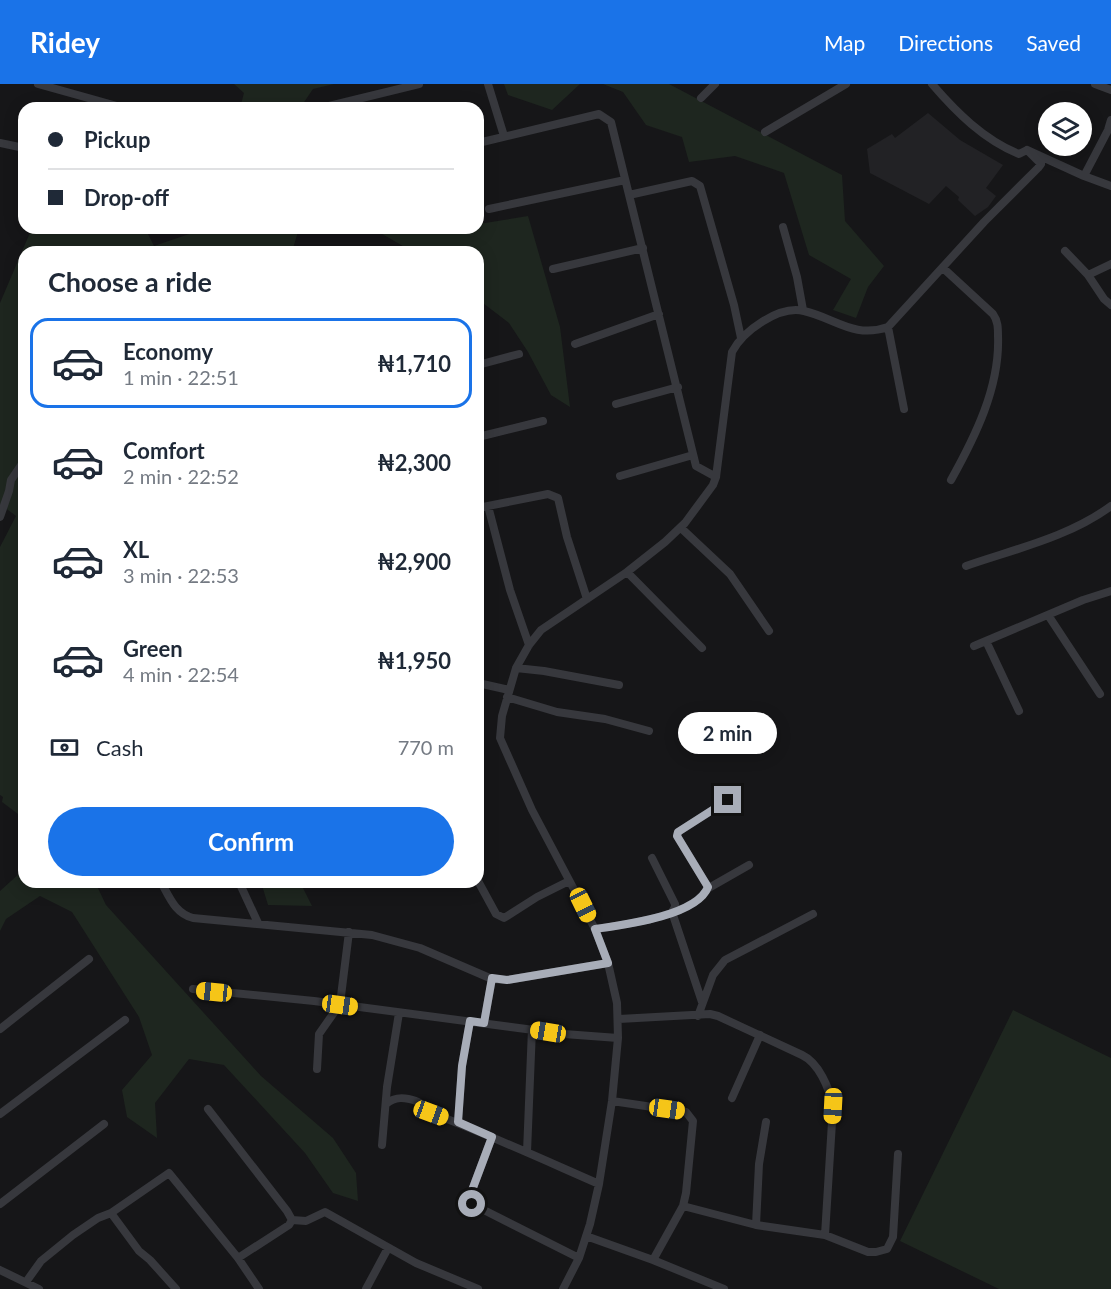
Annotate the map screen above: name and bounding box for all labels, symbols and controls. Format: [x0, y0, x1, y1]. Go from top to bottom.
text: Ridey [30, 25, 100, 59]
text: Map [824, 30, 865, 55]
text: Directions [898, 30, 993, 55]
text: Saved [1026, 30, 1081, 55]
map controls [1038, 102, 1092, 156]
button: layers [1038, 102, 1092, 156]
text: Pickup [84, 126, 150, 153]
text: Drop-off [84, 184, 169, 211]
text: Choose a ride [48, 265, 212, 298]
icon: car [51, 336, 105, 390]
text: Economy [123, 338, 213, 365]
text: ₦1,710 [377, 350, 451, 377]
text: 1 min · 22:51 [123, 365, 239, 389]
icon: car [51, 435, 105, 489]
text: Comfort [123, 437, 205, 464]
text: ₦2,300 [377, 449, 451, 476]
text: 2 min · 22:52 [123, 464, 239, 488]
icon: car [51, 534, 105, 588]
text: XL [123, 536, 149, 563]
text: ₦2,900 [377, 548, 451, 575]
text: 3 min · 22:53 [123, 563, 239, 587]
icon: car [51, 633, 105, 687]
text: Green [123, 635, 183, 662]
text: ₦1,950 [377, 647, 451, 674]
text: 4 min · 22:54 [123, 662, 239, 686]
callout: 2 min [678, 713, 777, 755]
text: 2 min [703, 721, 752, 745]
icon: cash [48, 731, 81, 764]
text: Cash [96, 734, 143, 761]
text: 770 m [398, 735, 454, 759]
route end [714, 786, 741, 813]
button: Confirm [48, 807, 454, 876]
car [567, 885, 599, 925]
car [195, 981, 233, 1003]
car [321, 994, 359, 1016]
car [529, 1020, 567, 1044]
car [823, 1088, 843, 1124]
car [411, 1098, 451, 1128]
car [648, 1098, 686, 1120]
route start [458, 1190, 485, 1217]

